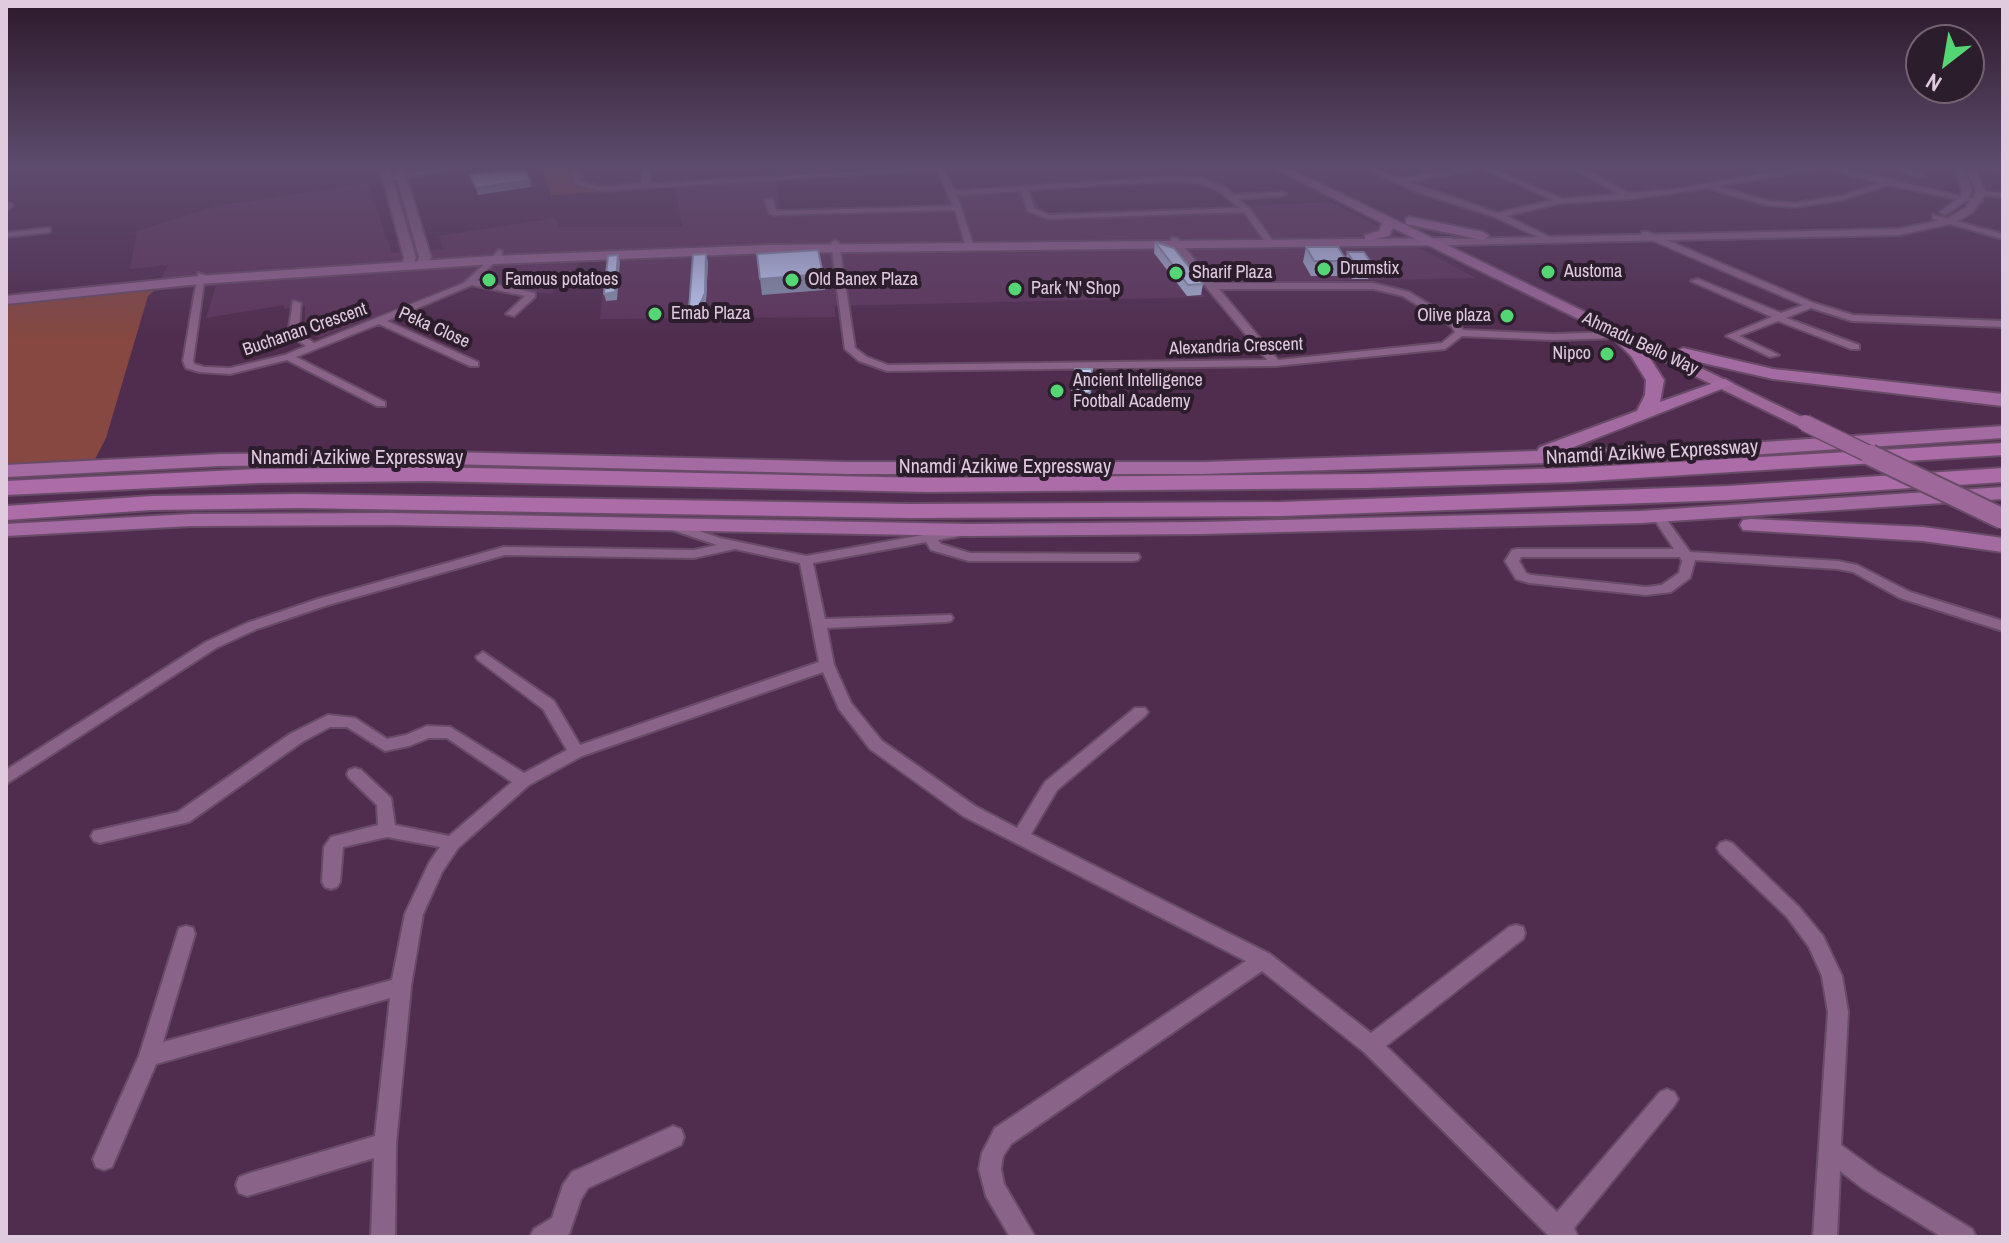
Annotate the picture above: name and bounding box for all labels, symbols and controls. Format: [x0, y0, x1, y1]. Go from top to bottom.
north arrow [1905, 24, 1985, 104]
text: N [1920, 67, 1947, 99]
place label: Drumstix [1340, 258, 1399, 280]
marker: Drumstix [1315, 260, 1333, 278]
place label: Austoma [1564, 261, 1622, 283]
place label: Sharif Plaza [1192, 262, 1272, 284]
marker: Austoma [1539, 263, 1557, 281]
marker: Sharif Plaza [1167, 264, 1185, 282]
place label: Famous potatoes [505, 269, 618, 291]
place label: Old Banex Plaza [808, 269, 918, 291]
marker: Famous potatoes [480, 271, 498, 289]
marker: Old Banex Plaza [783, 271, 801, 289]
place label: Park 'N' Shop [1031, 278, 1120, 300]
marker: Park 'N' Shop [1006, 280, 1024, 298]
street label: Buchanan Crescent [240, 299, 370, 361]
street label: Peka Close [395, 303, 473, 353]
place label: Emab Plaza [671, 303, 751, 325]
marker: Emab Plaza [646, 305, 664, 323]
place label: Olive plaza [1417, 305, 1491, 327]
marker: Olive plaza [1498, 307, 1516, 325]
street label: Ahmadu Bello Way [1579, 308, 1701, 380]
street label: Alexandria Crescent [1169, 334, 1303, 360]
place label: Nipco [1552, 343, 1591, 365]
marker: Nipco [1598, 345, 1616, 363]
place label: Ancient Intelligence Football Academy [1073, 370, 1203, 412]
marker: Ancient Intelligence Football Academy [1048, 382, 1066, 400]
street label: Nnamdi Azikiwe Expressway [1545, 435, 1759, 471]
street label: Nnamdi Azikiwe Expressway [251, 447, 463, 471]
street label: Nnamdi Azikiwe Expressway [899, 456, 1111, 480]

